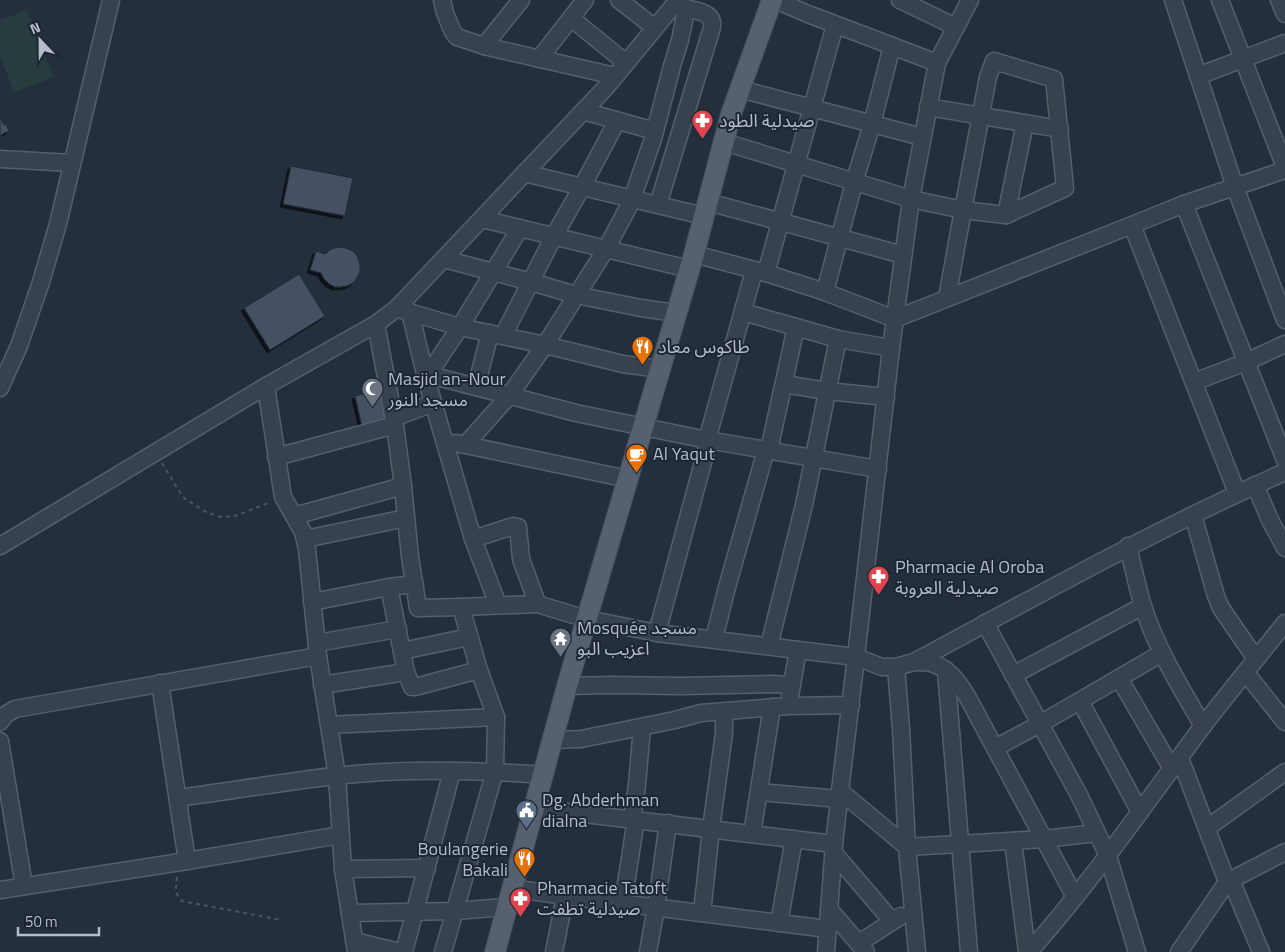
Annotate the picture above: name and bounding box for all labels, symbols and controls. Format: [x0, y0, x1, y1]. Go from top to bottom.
north arrow [15, 15, 65, 65]
text: N [27, 16, 43, 39]
place label: صيدلية الطود [719, 107, 814, 134]
pharmacy icon: صيدلية الطود [691, 109, 715, 140]
place label: طاكوس معاد [658, 333, 750, 360]
restaurant icon: طاكوس معاد [630, 335, 654, 366]
place label: Masjid an-Nour مسجد النور [387, 365, 506, 413]
mosque icon: Masjid an-Nour مسجد النور [360, 377, 384, 408]
place label: Al Yaqut [653, 440, 715, 467]
cafe icon: Al Yaqut [625, 442, 649, 473]
place label: Pharmacie Al Oroba صيدلية العروبة [895, 553, 1044, 601]
pharmacy icon: Pharmacie Al Oroba صيدلية العروبة [867, 565, 891, 596]
place label: Mosquée مسجد اعزيب البو [577, 614, 697, 662]
temple icon: Mosquée مسجد اعزيب البو [549, 626, 573, 657]
place label: Dg. Abderhman dialna [542, 786, 659, 834]
public building icon: Dg. Abderhman dialna [514, 798, 538, 829]
place label: Boulangerie Bakali [417, 835, 508, 883]
restaurant icon: Boulangerie Bakali [512, 847, 536, 878]
place label: Pharmacie Tatoft صيدلية تطفت [537, 874, 667, 922]
pharmacy icon: Pharmacie Tatoft صيدلية تطفت [509, 886, 533, 917]
scale bar [18, 904, 99, 936]
text: 50 m [25, 910, 58, 933]

